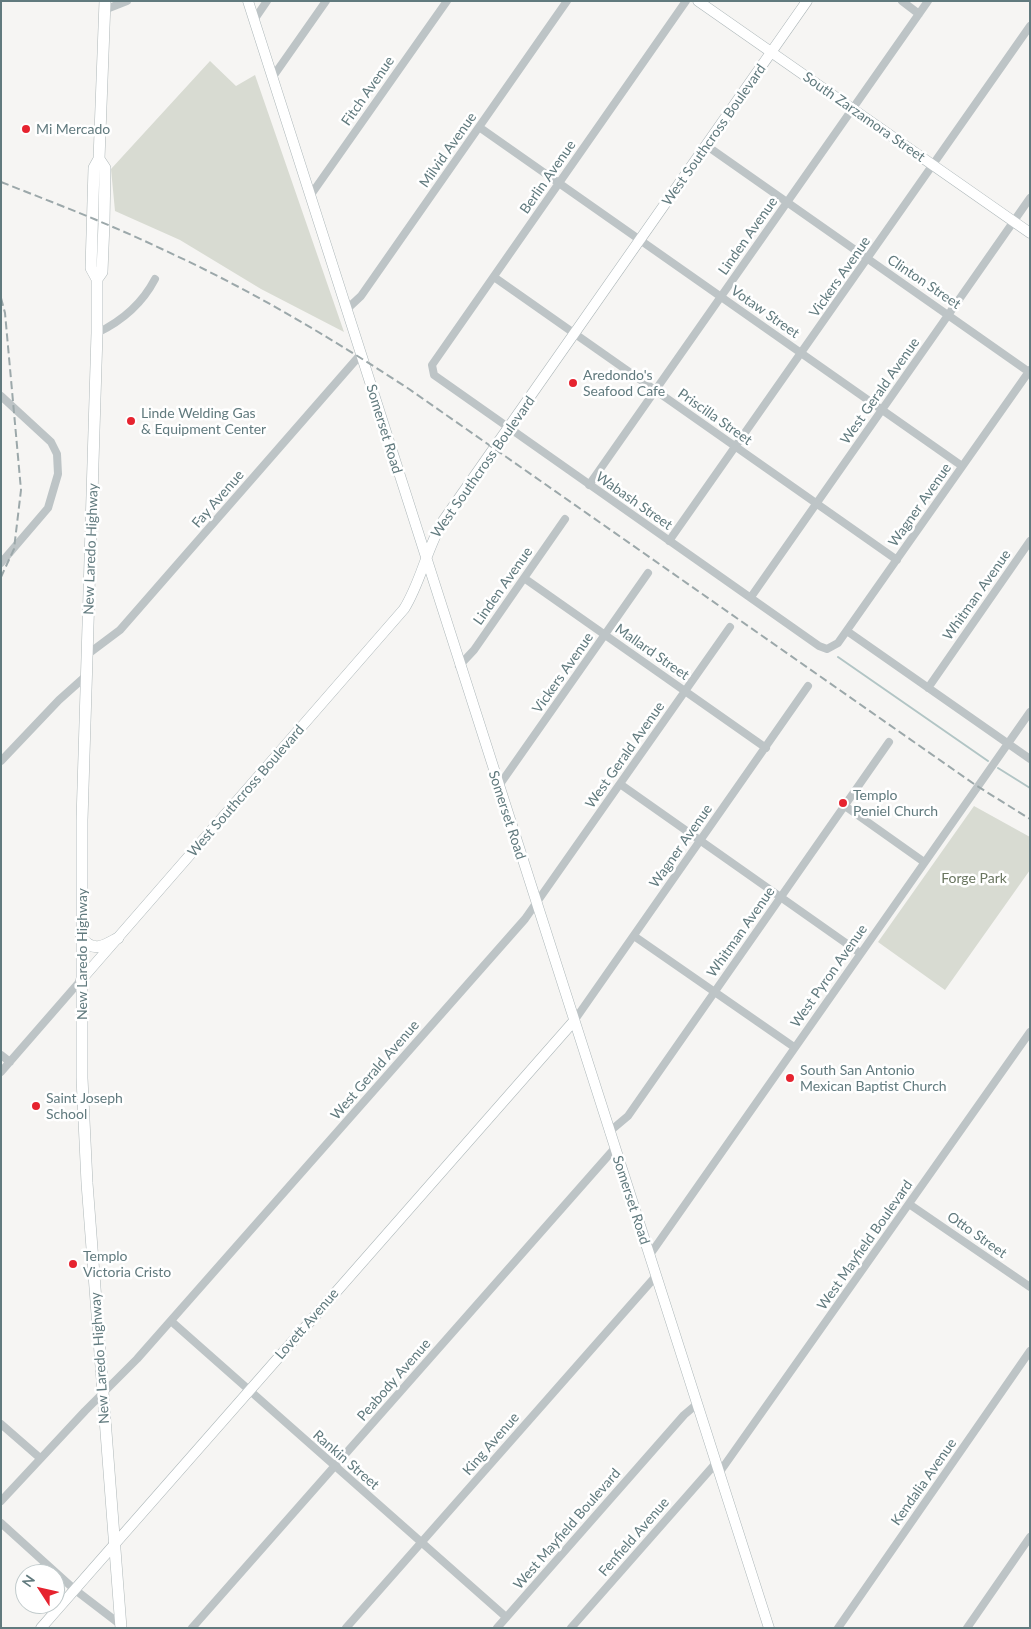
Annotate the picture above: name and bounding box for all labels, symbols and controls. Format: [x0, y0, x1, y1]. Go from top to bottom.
street label: Fitch Avenue [338, 53, 398, 129]
street label: West Southcross Boulevard [659, 61, 769, 209]
street label: South Zarzamora Street [800, 68, 928, 166]
street label: Milvid Avenue [416, 109, 480, 191]
place label: Mi Mercado [36, 121, 110, 137]
marker: Mi Mercado [20, 123, 32, 135]
street label: Berlin Avenue [517, 137, 579, 217]
street label: Linden Avenue [715, 194, 781, 278]
street label: Vickers Avenue [806, 233, 874, 321]
street label: Clinton Street [884, 251, 964, 313]
street label: Votaw Street [728, 282, 802, 342]
street label: West Gerald Avenue [837, 334, 923, 448]
place label: Aredondo's Seafood Cafe [583, 367, 665, 400]
marker: Aredondo's Seafood Cafe [567, 377, 579, 389]
street label: Somerset Road [362, 382, 406, 476]
street label: Priscilla Street [675, 385, 755, 449]
street label: West Southcross Boulevard [428, 393, 538, 541]
place label: Linde Welding Gas & Equipment Center [141, 405, 266, 438]
marker: Linde Welding Gas & Equipment Center [125, 415, 137, 427]
street label: Wagner Avenue [885, 460, 955, 550]
street label: Fay Avenue [188, 467, 248, 531]
street label: Wabash Street [592, 468, 676, 534]
street label: New Laredo Highway [80, 483, 102, 615]
street label: Linden Avenue [470, 544, 536, 628]
street label: Whitman Avenue [939, 546, 1015, 644]
street label: Mallard Street [612, 620, 692, 684]
street label: Vickers Avenue [529, 629, 597, 717]
street label: West Gerald Avenue [582, 698, 668, 812]
street label: West Southcross Boulevard [184, 722, 308, 860]
street label: Somerset Road [485, 768, 529, 862]
place label: Templo Peniel Church [853, 787, 938, 820]
marker: Templo Peniel Church [837, 797, 849, 809]
street label: Wagner Avenue [646, 801, 716, 891]
park label: Forge Park [941, 870, 1007, 886]
street label: Whitman Avenue [703, 883, 779, 981]
street label: New Laredo Highway [74, 888, 90, 1020]
street label: West Pyron Avenue [787, 921, 871, 1031]
street label: West Gerald Avenue [327, 1017, 423, 1123]
place label: South San Antonio Mexican Baptist Church [800, 1062, 947, 1094]
marker: South San Antonio Mexican Baptist Church [784, 1072, 796, 1084]
place label: Saint Joseph School [46, 1090, 123, 1122]
marker: Saint Joseph School [30, 1100, 42, 1112]
street label: Somerset Road [609, 1153, 653, 1247]
street label: West Mayfield Boulevard [814, 1177, 916, 1313]
street label: Otto Street [944, 1208, 1010, 1262]
place label: Templo Victoria Cristo [83, 1248, 171, 1280]
marker: Templo Victoria Cristo [67, 1258, 79, 1270]
street label: Lovett Avenue [272, 1285, 342, 1363]
street label: New Laredo Highway [87, 1292, 113, 1424]
street label: Peabody Avenue [354, 1336, 434, 1424]
street label: King Avenue [459, 1409, 523, 1479]
street label: Rankin Street [309, 1427, 383, 1493]
street label: Kendalia Avenue [888, 1435, 960, 1529]
street label: West Mayfield Boulevard [510, 1465, 624, 1593]
street label: Fenfield Avenue [595, 1494, 673, 1580]
north arrow [15, 1564, 65, 1614]
text: N [18, 1571, 38, 1590]

